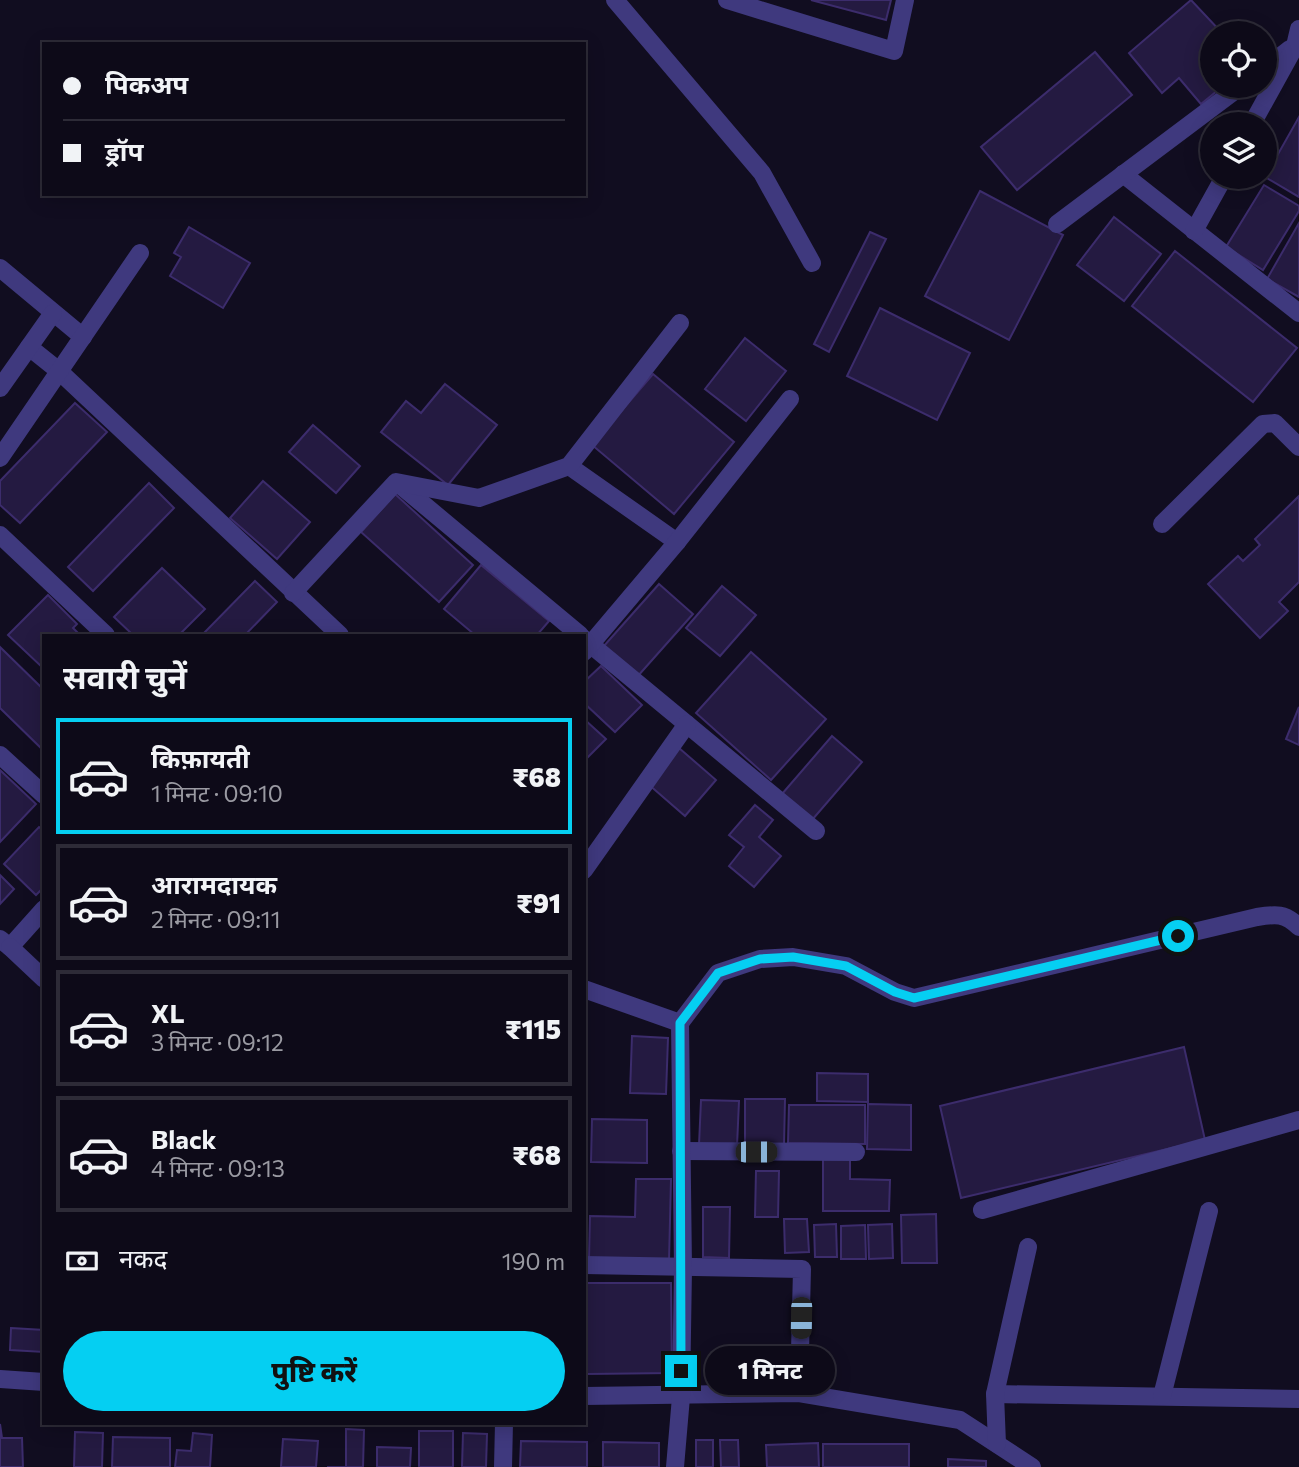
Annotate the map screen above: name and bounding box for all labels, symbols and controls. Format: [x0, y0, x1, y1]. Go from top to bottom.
map controls [1200, 21, 1277, 189]
button: locate [1200, 21, 1277, 98]
text: पिकअप [105, 68, 188, 99]
button: layers [1200, 112, 1277, 189]
text: ड्रॉप [105, 135, 143, 166]
text: सवारी चुनें [63, 656, 187, 696]
text: किफ़ायती [151, 742, 250, 773]
icon: car [67, 745, 130, 808]
text: ₹68 [512, 761, 561, 792]
text: 1 मिनट · 09:10 [151, 779, 283, 807]
text: आरामदायक [151, 868, 277, 899]
icon: car [67, 871, 130, 934]
text: ₹91 [516, 887, 561, 918]
text: 2 मिनट · 09:11 [151, 905, 281, 933]
route start [1162, 920, 1194, 952]
icon: car [67, 997, 130, 1060]
text: XL [151, 997, 185, 1028]
text: ₹115 [505, 1013, 561, 1044]
text: 3 मिनट · 09:12 [151, 1028, 284, 1056]
icon: car [67, 1123, 130, 1186]
text: Black [151, 1123, 217, 1154]
text: ₹68 [512, 1139, 561, 1170]
car [736, 1142, 778, 1163]
text: 4 मिनट · 09:13 [151, 1154, 285, 1182]
icon: cash [63, 1242, 101, 1280]
text: नकद [119, 1242, 167, 1273]
text: 190 m [502, 1247, 565, 1275]
car [791, 1297, 812, 1339]
button: पुष्टि करें [63, 1331, 565, 1411]
callout: 1 मिनट [706, 1346, 835, 1396]
route end [665, 1355, 697, 1387]
text: 1 मिनट [738, 1356, 802, 1384]

